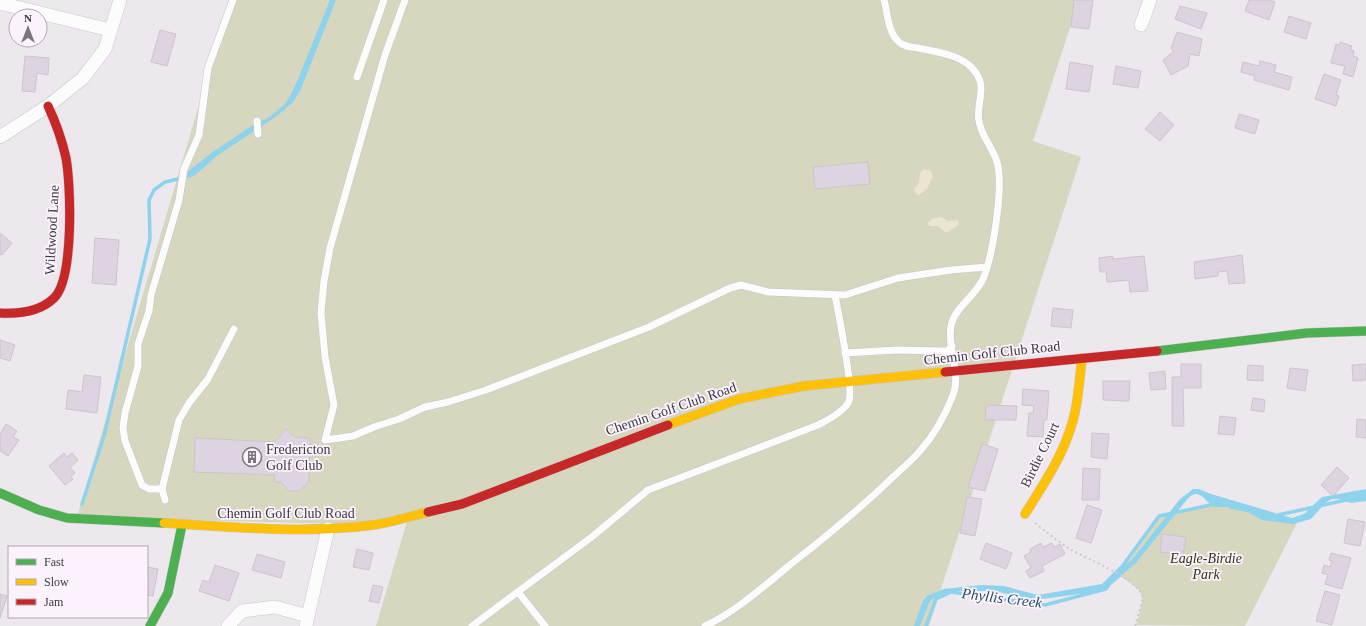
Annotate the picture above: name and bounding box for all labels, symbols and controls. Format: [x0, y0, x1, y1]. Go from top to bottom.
north arrow [8, 8, 48, 48]
text: N [24, 12, 32, 24]
street label: Wildwood Lane [42, 185, 62, 275]
street label: Chemin Golf Club Road [923, 338, 1061, 368]
street label: Chemin Golf Club Road [604, 380, 738, 438]
street label: Birdie Court [1018, 420, 1062, 490]
place label: Fredericton Golf Club [266, 442, 331, 473]
building icon: Fredericton Golf Club [241, 446, 263, 468]
street label: Chemin Golf Club Road [217, 506, 355, 521]
legend [8, 546, 148, 618]
park label: Eagle-Birdie Park [1169, 551, 1242, 582]
text: Fast [44, 555, 65, 569]
text: Slow [44, 575, 69, 589]
water label: Phyllis Creek [960, 585, 1043, 611]
text: Jam [44, 595, 64, 609]

